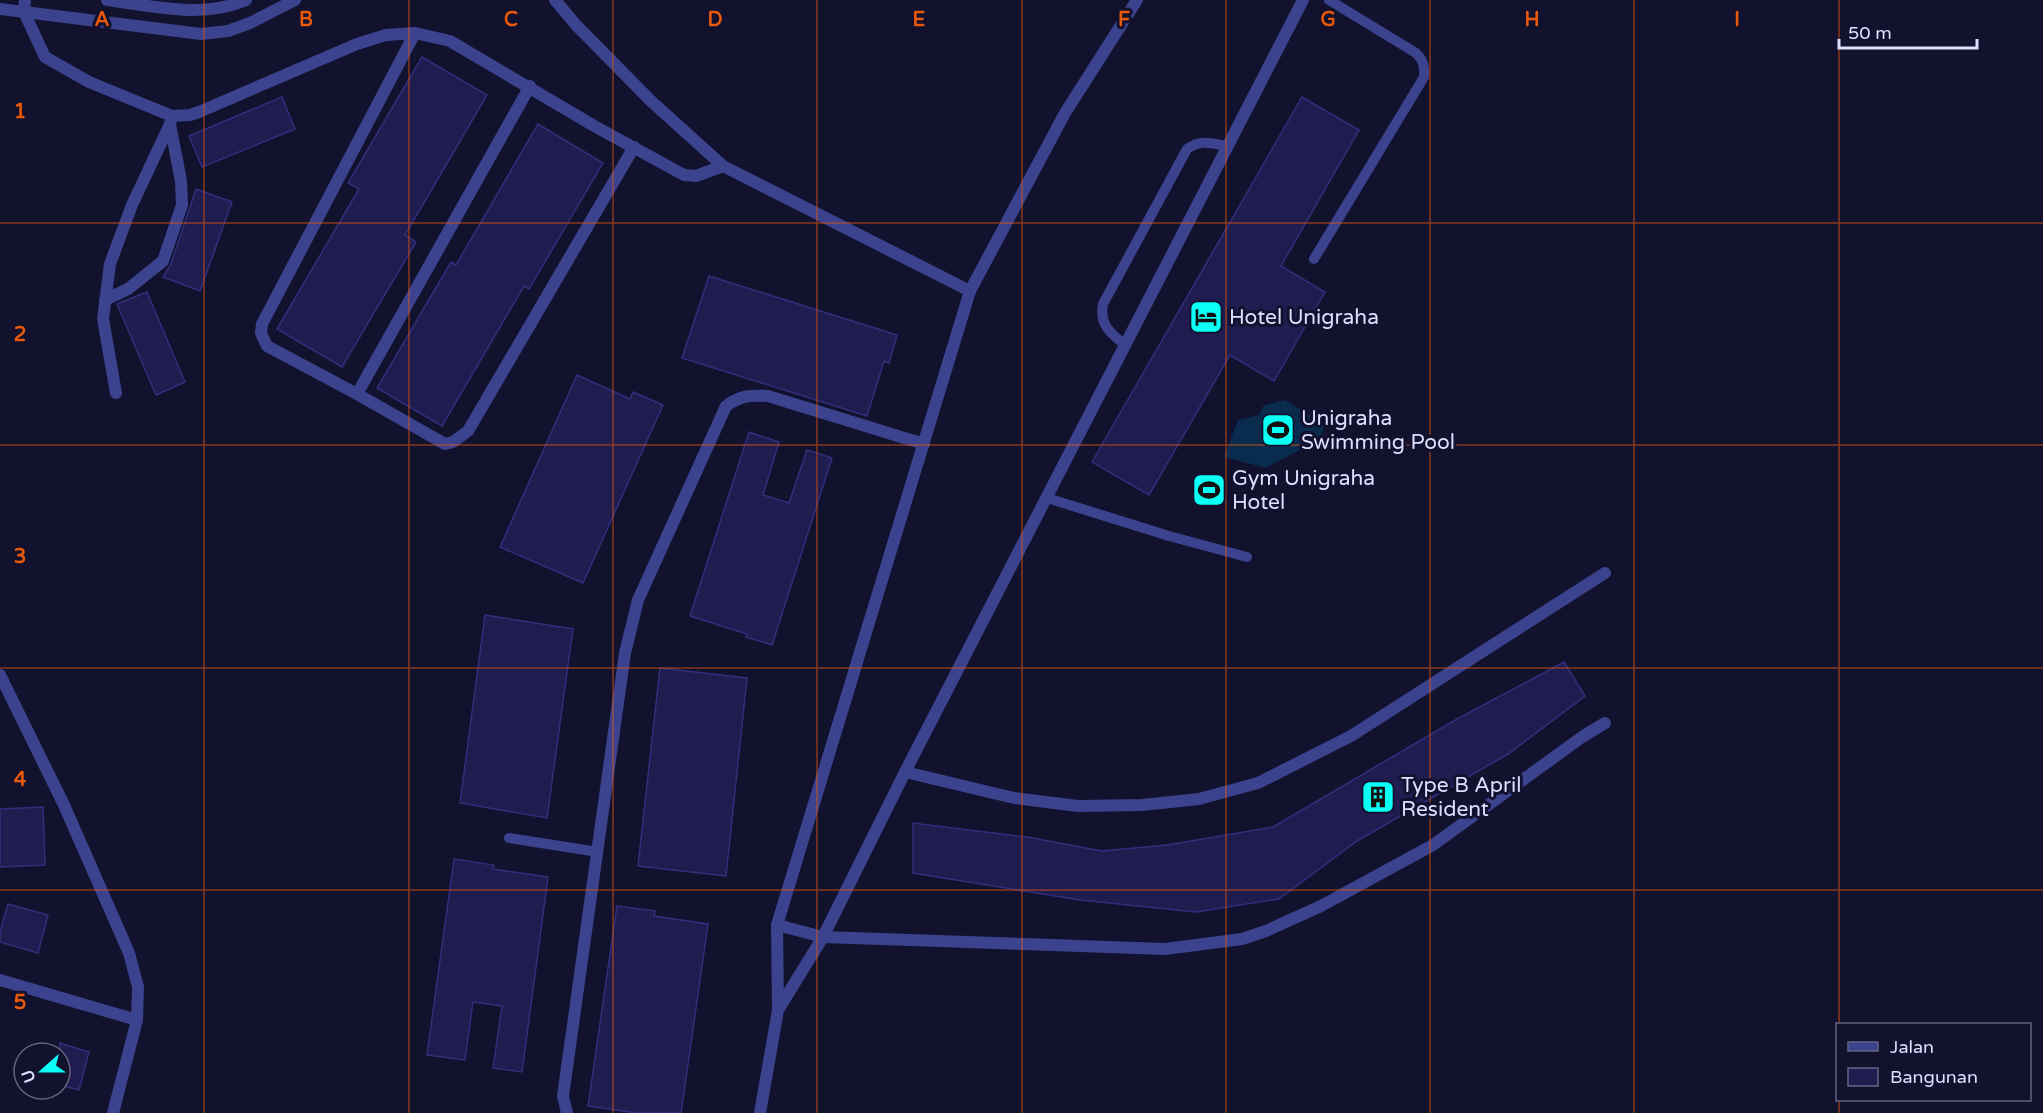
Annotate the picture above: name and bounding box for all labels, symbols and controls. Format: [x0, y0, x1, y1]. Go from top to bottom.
text: A [95, 8, 110, 32]
text: B [299, 8, 313, 32]
text: C [504, 8, 518, 32]
text: D [707, 8, 723, 32]
text: E [913, 8, 926, 32]
text: F [1118, 8, 1130, 32]
text: G [1320, 8, 1336, 32]
text: H [1524, 8, 1540, 32]
text: I [1734, 8, 1740, 32]
scale bar [1839, 12, 1977, 50]
text: 50 m [1848, 22, 1892, 44]
text: 1 [14, 100, 26, 124]
hotel icon: Hotel Unigraha [1188, 299, 1224, 335]
place label: Hotel Unigraha [1229, 305, 1379, 330]
text: 2 [14, 323, 26, 347]
place label: Unigraha Swimming Pool [1301, 406, 1455, 455]
sports icon: Unigraha Swimming Pool [1260, 412, 1296, 448]
place label: Gym Unigraha Hotel [1232, 466, 1375, 515]
sports icon: Gym Unigraha Hotel [1191, 472, 1227, 508]
text: 3 [14, 545, 26, 569]
text: 4 [14, 768, 27, 792]
place label: Type B April Resident [1401, 773, 1521, 822]
building icon: Type B April Resident [1360, 779, 1396, 815]
text: 5 [14, 991, 26, 1015]
legend [1836, 1023, 2031, 1101]
text: Jalan [1890, 1036, 1934, 1058]
north arrow [12, 1041, 72, 1101]
text: Bangunan [1890, 1066, 1978, 1088]
text: U [17, 1067, 40, 1085]

